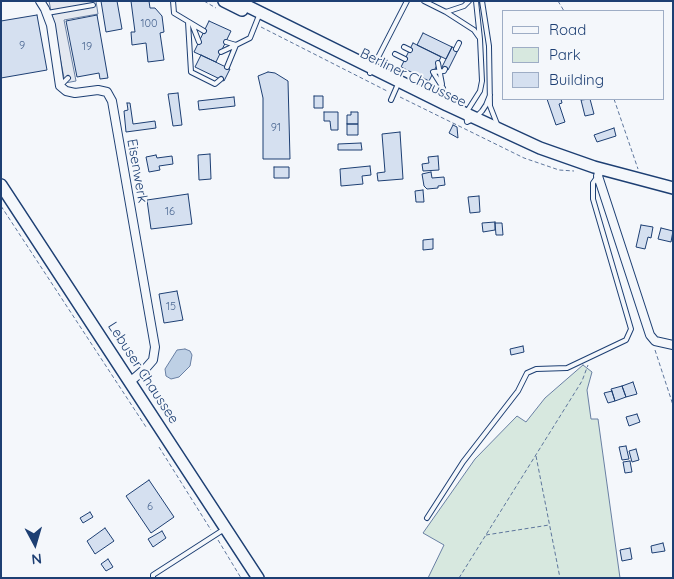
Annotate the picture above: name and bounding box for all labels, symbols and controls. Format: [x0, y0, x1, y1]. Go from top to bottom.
legend [502, 10, 664, 100]
house number: 100 [140, 17, 158, 31]
text: Road [549, 20, 586, 39]
house number: 9 [19, 39, 25, 53]
house number: 19 [82, 40, 92, 54]
street label: Berliner Chaussee [357, 45, 469, 111]
text: Park [549, 45, 581, 64]
text: Building [549, 70, 604, 89]
house number: 91 [271, 121, 281, 135]
street label: Eisenwerk [123, 138, 151, 204]
house number: 16 [165, 205, 175, 219]
house number: 15 [166, 300, 176, 314]
street label: Lebuser Chaussee [104, 319, 182, 427]
house number: 6 [147, 500, 153, 514]
north arrow [10, 519, 60, 569]
text: N [31, 549, 43, 568]

